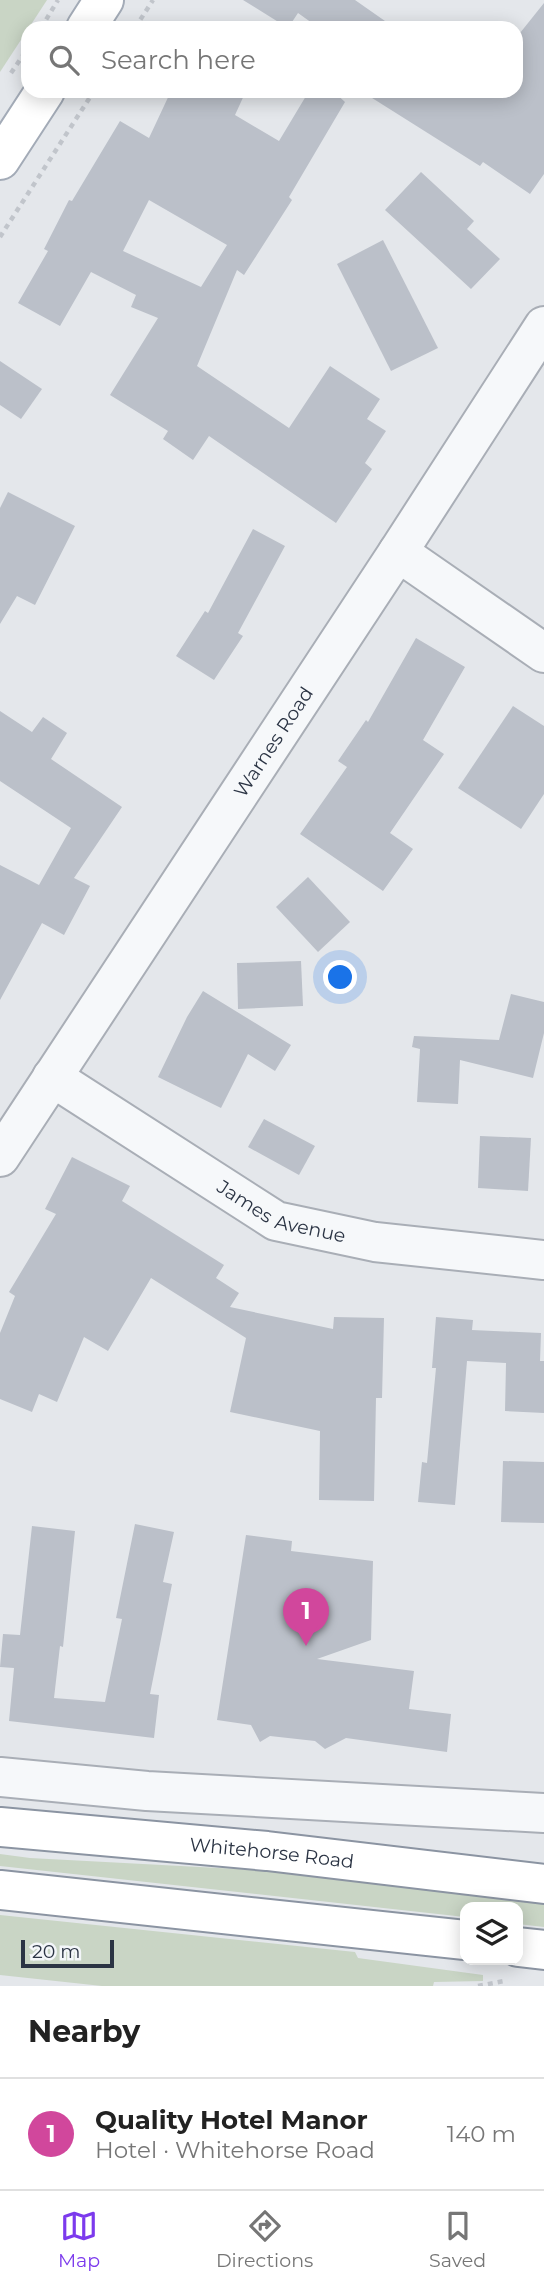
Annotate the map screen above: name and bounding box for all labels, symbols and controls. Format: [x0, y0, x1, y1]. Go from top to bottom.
search box [21, 21, 523, 98]
icon: search [45, 41, 83, 79]
text: Search here [101, 44, 256, 76]
street label: Warnes Road [229, 682, 318, 801]
your location [323, 960, 357, 994]
street label: James Avenue [212, 1174, 348, 1247]
pin: 1 [283, 1588, 329, 1646]
street label: Whitehorse Road [189, 1833, 355, 1873]
map controls [460, 1902, 523, 1965]
button: layers [460, 1902, 523, 1965]
scale bar [21, 1937, 114, 1969]
text: 20 m [32, 1940, 80, 1963]
text: Nearby [28, 2013, 140, 2050]
text: Quality Hotel Manor [95, 2104, 368, 2136]
text: 1 [46, 2120, 56, 2148]
text: 140 m [447, 2120, 516, 2148]
text: Hotel · Whitehorse Road [95, 2136, 375, 2164]
tab: Map [58, 2207, 100, 2272]
tab: Directions [216, 2207, 313, 2272]
tab: Saved [429, 2207, 486, 2272]

